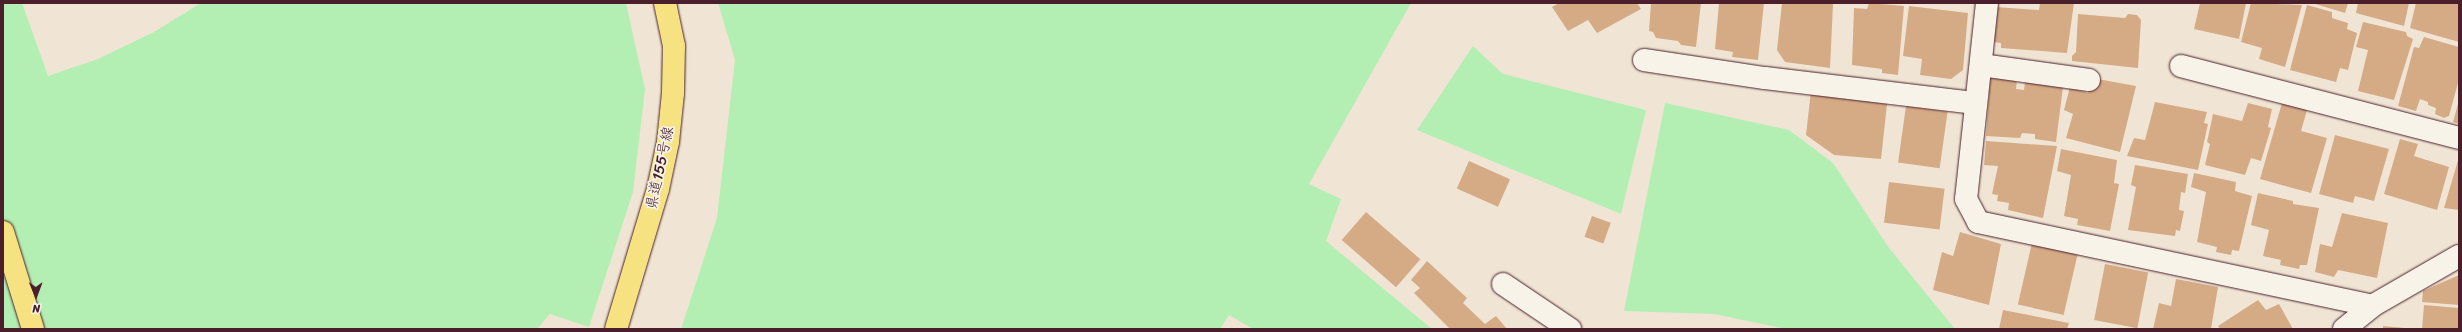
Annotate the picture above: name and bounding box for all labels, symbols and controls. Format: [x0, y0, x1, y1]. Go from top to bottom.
street label: 県道155号線 [642, 125, 678, 211]
north arrow [16, 276, 56, 316]
text: N [32, 299, 40, 318]

